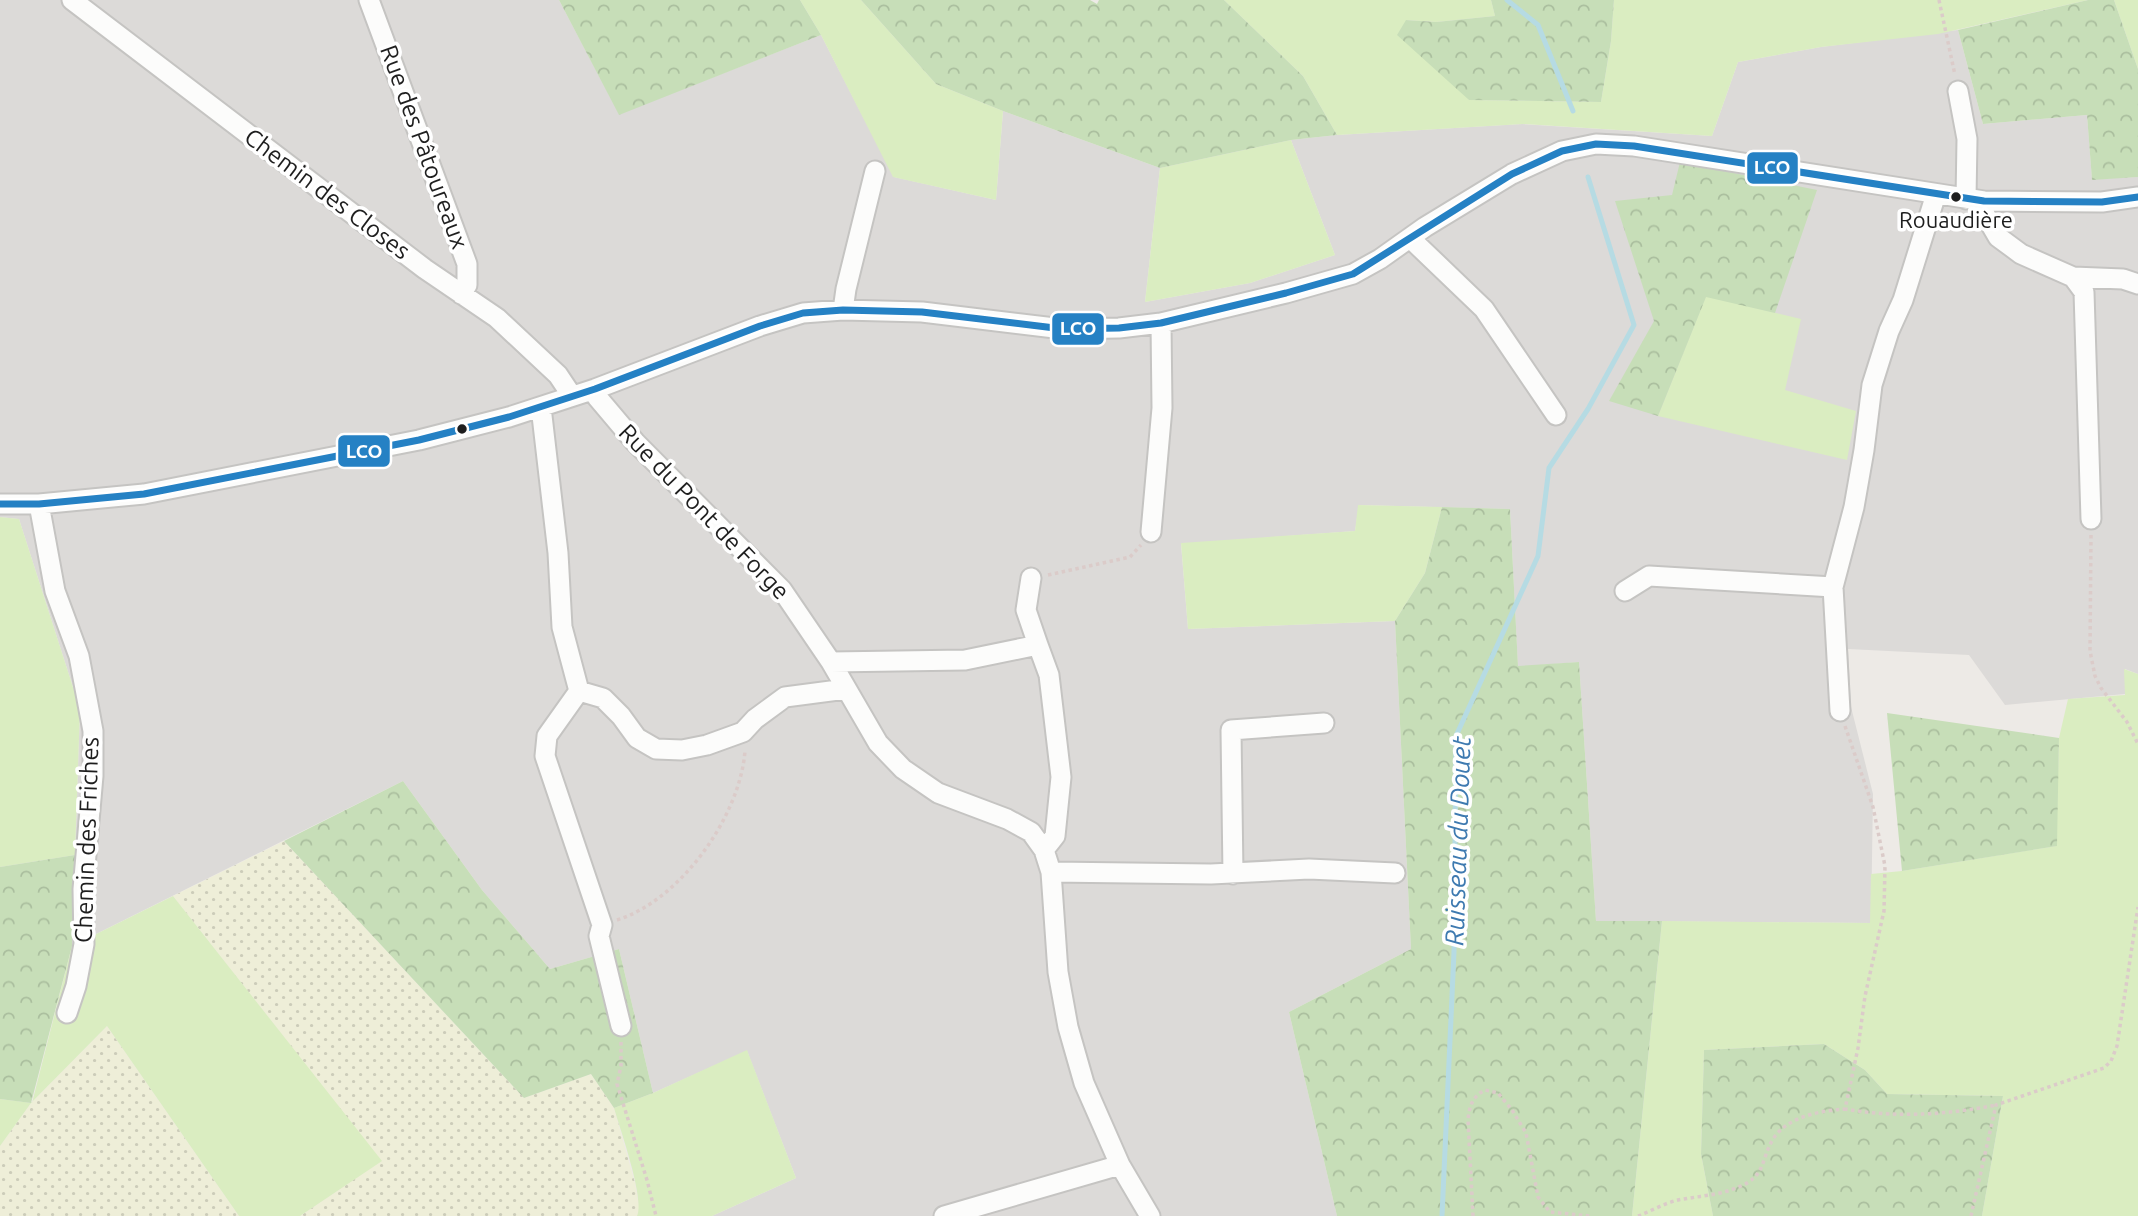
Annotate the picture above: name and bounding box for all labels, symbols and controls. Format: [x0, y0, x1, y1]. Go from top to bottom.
street label: Rue des Pâtoureaux [375, 41, 474, 252]
street label: Chemin des Closes [239, 123, 415, 264]
line badge: LCO [1746, 151, 1799, 185]
text: LCO [1754, 156, 1790, 178]
marker: Rouaudière [1949, 190, 1963, 204]
place label: Rouaudière [1899, 207, 2013, 232]
line badge: LCO [1051, 312, 1105, 346]
text: LCO [1060, 317, 1096, 339]
street label: Rue du Pont de Forge [614, 418, 795, 605]
unlabelled marker [455, 422, 469, 436]
line badge: LCO [337, 434, 391, 468]
text: LCO [346, 440, 382, 462]
water label: Ruisseau du Douet [1439, 735, 1476, 946]
street label: Chemin des Friches [69, 736, 104, 944]

